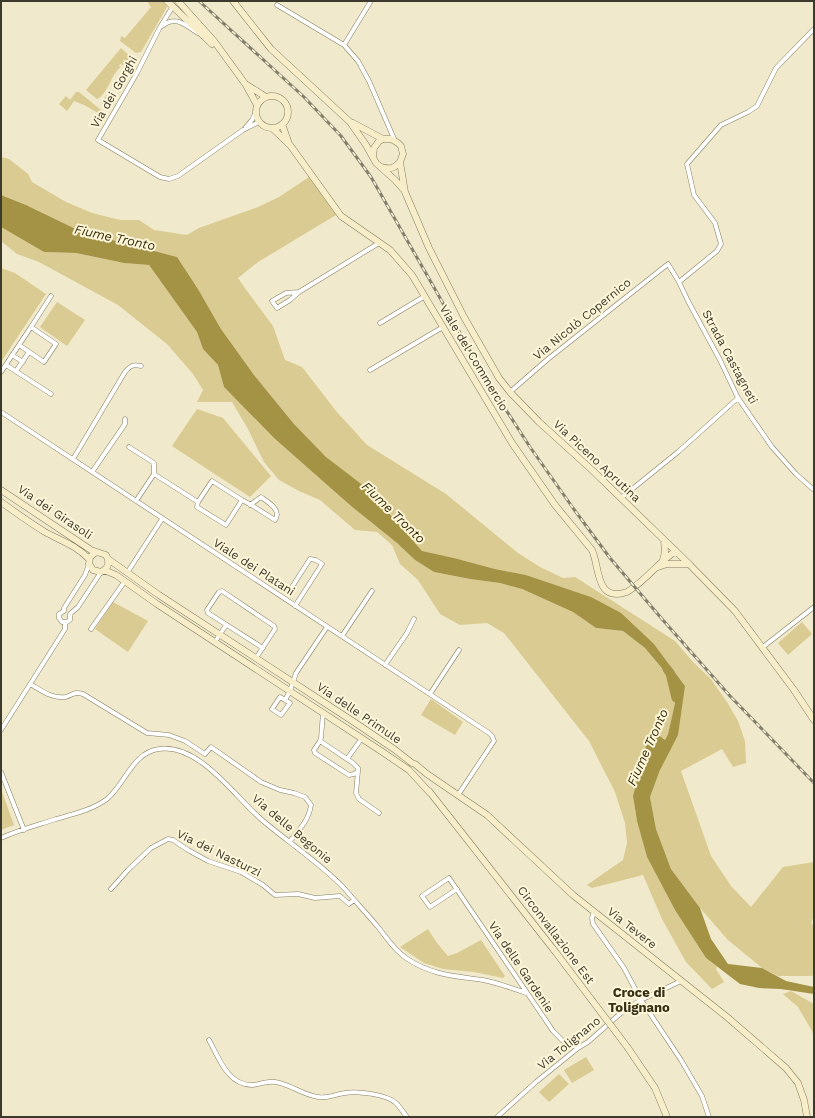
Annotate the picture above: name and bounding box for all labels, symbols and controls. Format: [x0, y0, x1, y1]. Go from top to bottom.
street label: Via dei Gorghi [88, 54, 140, 130]
water label: Fiume Tronto [73, 222, 157, 253]
street label: Via Nicolò Copernico [530, 275, 634, 363]
street label: Viale del Commercio [437, 302, 511, 414]
street label: Strada Castagneti [699, 308, 761, 406]
street label: Via Piceno Aprutina [550, 417, 644, 505]
water label: Fiume Tronto [359, 478, 428, 546]
street label: Via dei Girasoli [15, 482, 95, 542]
street label: Viale dei Platani [211, 535, 297, 599]
street label: Via delle Primule [314, 679, 404, 747]
water label: Fiume Tronto [624, 707, 671, 788]
street label: Via delle Begonie [249, 791, 335, 867]
street label: Via dei Nasturzi [175, 827, 263, 879]
street label: Circonvallazione Est [515, 883, 597, 987]
street label: Via Tevere [605, 904, 660, 952]
street label: Via delle Gardenie [485, 919, 557, 1015]
district label: Croce di Tolignano [608, 985, 670, 1015]
street label: Via Tolignano [535, 1013, 603, 1073]

